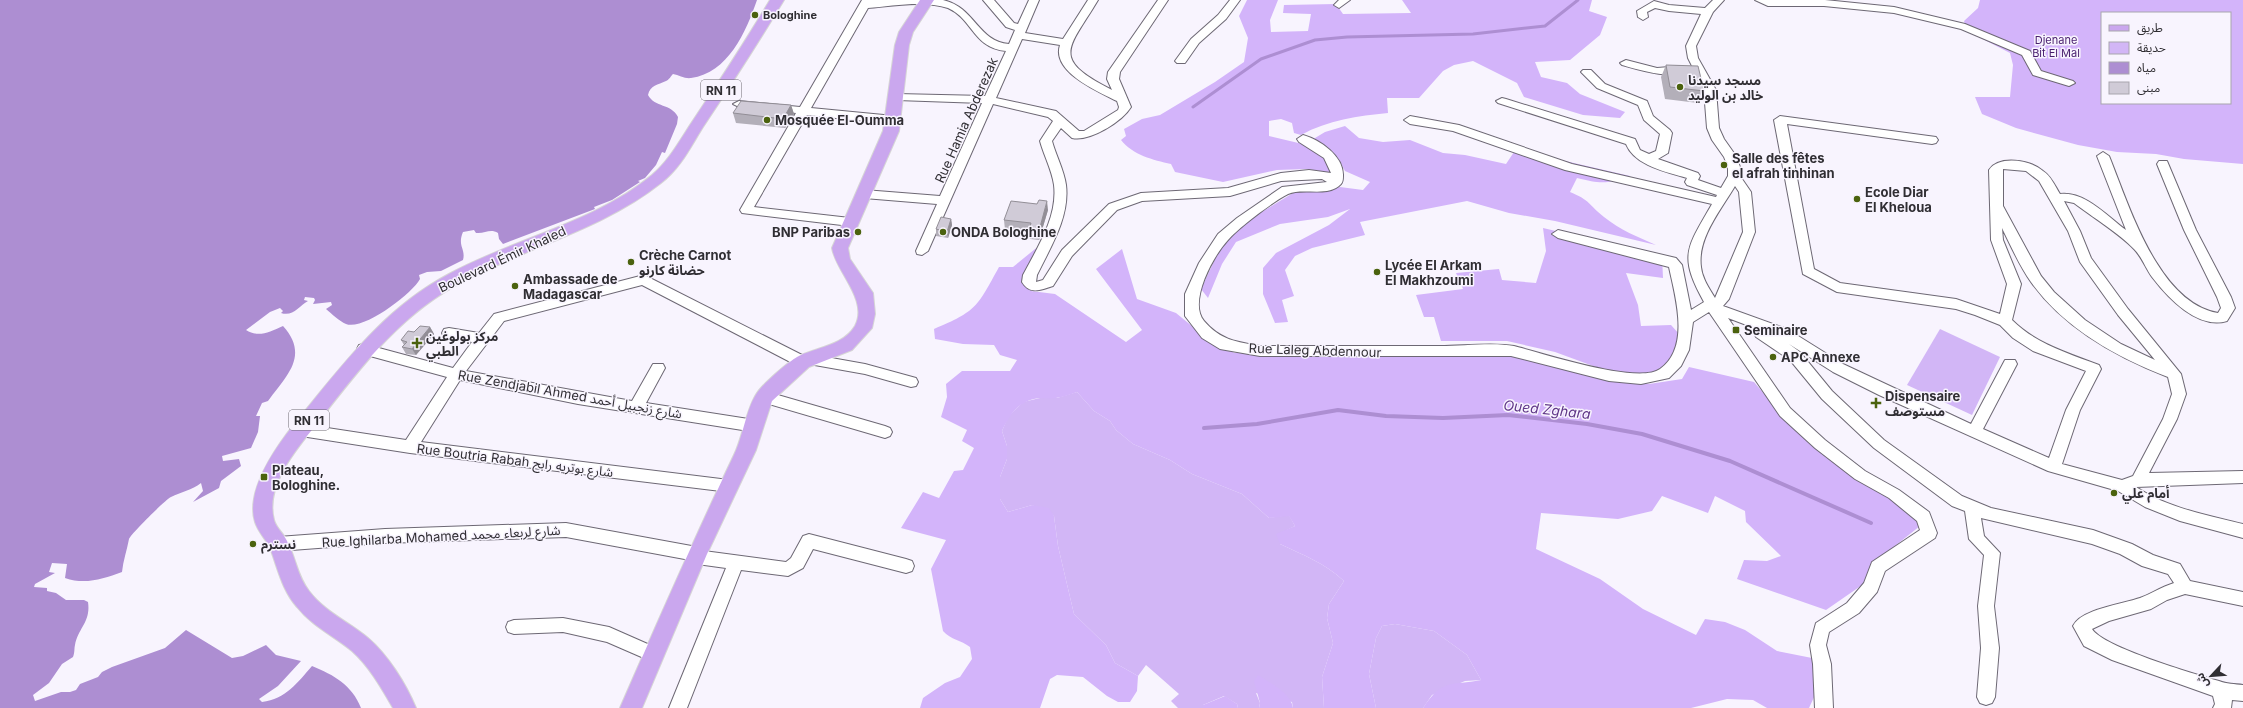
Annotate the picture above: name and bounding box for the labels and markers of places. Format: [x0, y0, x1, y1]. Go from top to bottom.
place label: Bologhine [763, 8, 817, 22]
marker: Bologhine [750, 10, 760, 20]
place label: مسجد سيدنا خالد بن الوليد [1688, 72, 1763, 103]
marker: مسجد سيدنا خالد بن الوليد [1675, 82, 1685, 92]
place label: Mosquée El-Oumma [775, 112, 904, 128]
marker: Mosquée El-Oumma [762, 115, 772, 125]
place label: Salle des fêtes el afrah tinhinan [1732, 150, 1835, 181]
marker: Salle des fêtes el afrah tinhinan [1719, 160, 1729, 170]
place label: Ecole Diar El Kheloua [1865, 184, 1932, 215]
marker: Ecole Diar El Kheloua [1852, 194, 1862, 204]
place label: BNP Paribas [772, 224, 850, 240]
place label: ONDA Bologhine [951, 224, 1057, 240]
marker: BNP Paribas [853, 227, 863, 237]
marker: ONDA Bologhine [938, 227, 948, 237]
place label: Crèche Carnot حضانة كارنو [639, 247, 732, 278]
marker: Crèche Carnot حضانة كارنو [626, 257, 636, 267]
place label: Lycée El Arkam El Makhzoumi [1385, 257, 1482, 288]
marker: Lycée El Arkam El Makhzoumi [1372, 267, 1382, 277]
place label: Ambassade de Madagascar [523, 271, 618, 302]
marker: Ambassade de Madagascar [510, 281, 520, 291]
place label: Seminaire [1744, 322, 1808, 338]
marker: Seminaire [1731, 325, 1741, 335]
place label: مركز بولوغين الطبي [426, 328, 498, 362]
marker: مركز بولوغين الطبي [411, 337, 423, 349]
place label: APC Annexe [1781, 349, 1860, 365]
marker: APC Annexe [1768, 352, 1778, 362]
place label: Dispensaire مستوصف [1885, 388, 1961, 419]
marker: Dispensaire مستوصف [1870, 397, 1882, 409]
place label: Plateau, Bologhine. [272, 462, 340, 493]
marker: Plateau, Bologhine. [259, 472, 269, 482]
place label: أمام علي [2122, 485, 2170, 504]
marker: أمام علي [2109, 488, 2119, 498]
place label: نسترم [261, 536, 296, 554]
marker: نسترم [248, 539, 258, 549]

